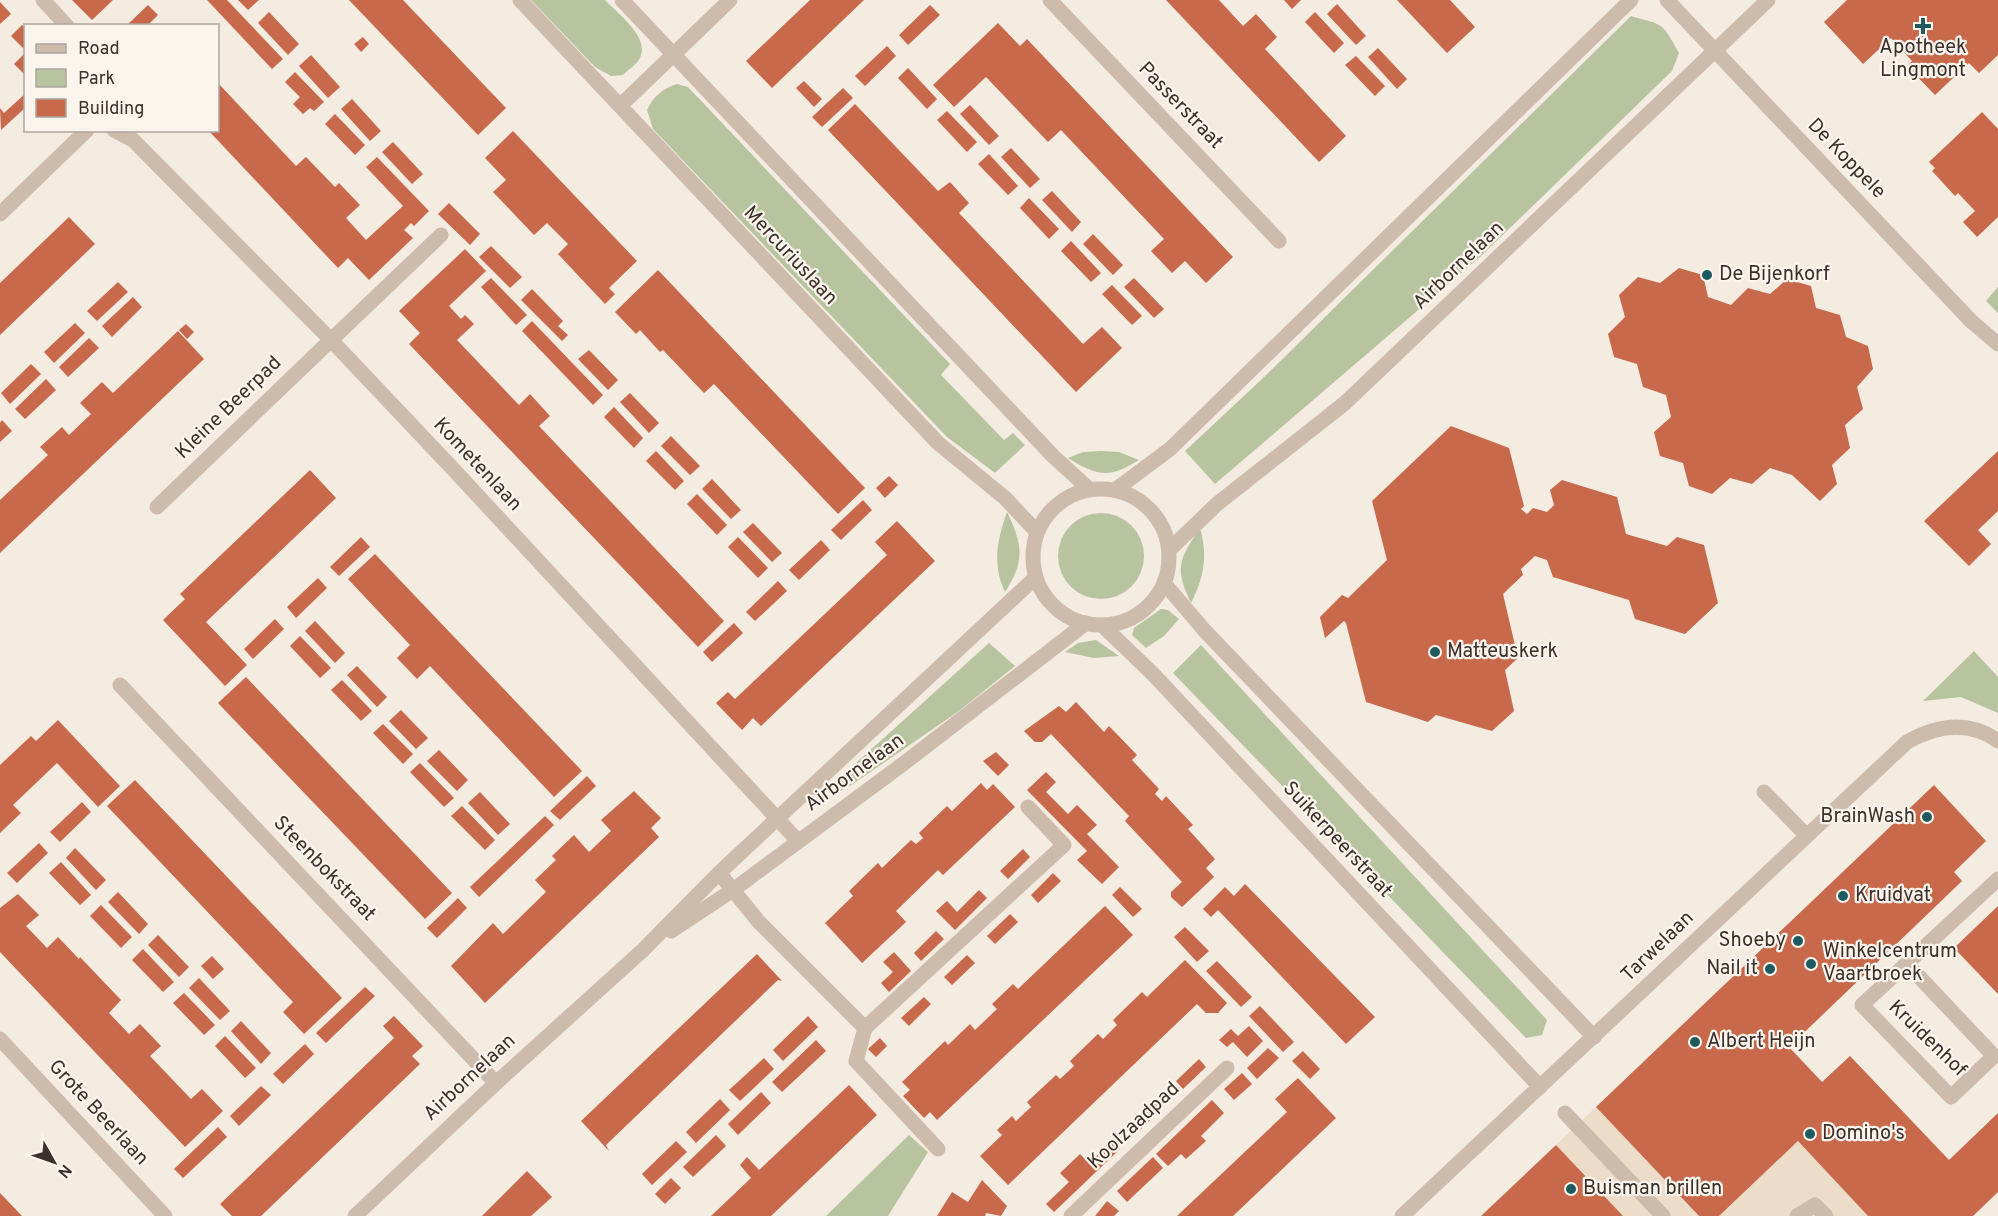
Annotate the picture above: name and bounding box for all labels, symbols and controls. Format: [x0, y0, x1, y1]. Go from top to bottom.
marker: Apotheek Lingmont [1916, 19, 1930, 33]
legend [24, 24, 219, 132]
place label: Apotheek Lingmont [1879, 35, 1967, 84]
text: Road [78, 38, 120, 61]
street label: Passerstraat [1132, 57, 1228, 155]
text: Park [78, 68, 115, 91]
text: Building [78, 98, 144, 121]
street label: De Koppele [1801, 113, 1891, 205]
street label: Mercuriuslaan [737, 201, 843, 311]
street label: Airbornelaan [1408, 216, 1510, 316]
place label: De Bijenkorf [1719, 262, 1830, 288]
marker: De Bijenkorf [1700, 268, 1714, 282]
street label: Kleine Beerpad [170, 351, 288, 465]
street label: Kometenlaan [427, 413, 527, 517]
place label: Matteuskerk [1447, 639, 1558, 665]
marker: Matteuskerk [1428, 645, 1442, 659]
street label: Airbornelaan [800, 728, 910, 818]
street label: Suikerpeerstraat [1276, 776, 1398, 904]
place label: BrainWash [1820, 804, 1915, 830]
marker: BrainWash [1920, 810, 1934, 824]
street label: Steenbokstraat [267, 811, 381, 927]
place label: Kruidvat [1855, 883, 1931, 909]
marker: Kruidvat [1836, 889, 1850, 903]
street label: Tarwelaan [1616, 906, 1700, 988]
place label: Shoeby [1719, 928, 1786, 954]
marker: Shoeby [1791, 934, 1805, 948]
place label: Winkelcentrum Vaartbroek [1823, 939, 1957, 988]
place label: Nail it [1706, 956, 1758, 982]
marker: Winkelcentrum Vaartbroek [1804, 957, 1818, 971]
marker: Nail it [1763, 962, 1777, 976]
street label: Kruidenhof [1882, 995, 1972, 1083]
street label: Airbornelaan [418, 1029, 522, 1127]
place label: Albert Heijn [1707, 1029, 1816, 1055]
marker: Albert Heijn [1688, 1035, 1702, 1049]
street label: Grote Beerlaan [42, 1054, 154, 1172]
street label: Koolzaadpad [1082, 1077, 1186, 1175]
place label: Domino's [1822, 1121, 1905, 1147]
marker: Domino's [1803, 1127, 1817, 1141]
north arrow [24, 1132, 84, 1192]
text: N [53, 1160, 75, 1181]
place label: Buisman brillen [1583, 1176, 1722, 1202]
marker: Buisman brillen [1564, 1182, 1578, 1196]

